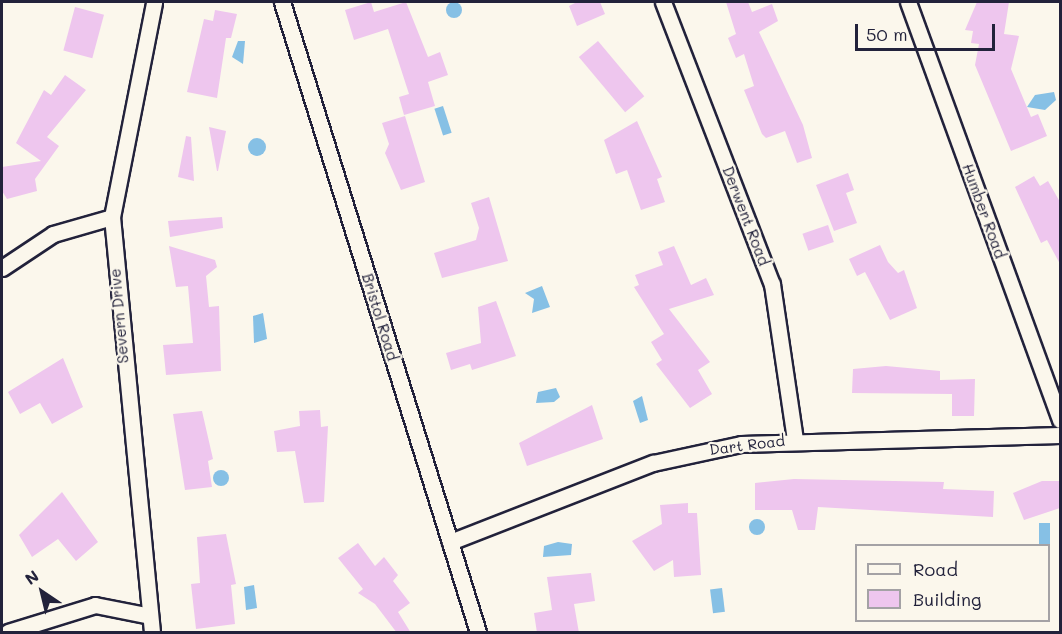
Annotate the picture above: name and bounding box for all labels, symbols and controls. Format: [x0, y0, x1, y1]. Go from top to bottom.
scale bar [858, 12, 998, 50]
text: 50 m [866, 22, 908, 46]
street label: Humber Road [959, 161, 1009, 261]
street label: Derwent Road [719, 164, 773, 268]
street label: Severn Drive [106, 268, 132, 364]
street label: Bristol Road [358, 271, 402, 363]
street label: Dart Road [708, 431, 786, 459]
legend [855, 544, 1050, 622]
text: Road [913, 557, 958, 581]
north arrow [12, 562, 72, 622]
text: N [20, 565, 42, 589]
text: Building [913, 587, 981, 611]

